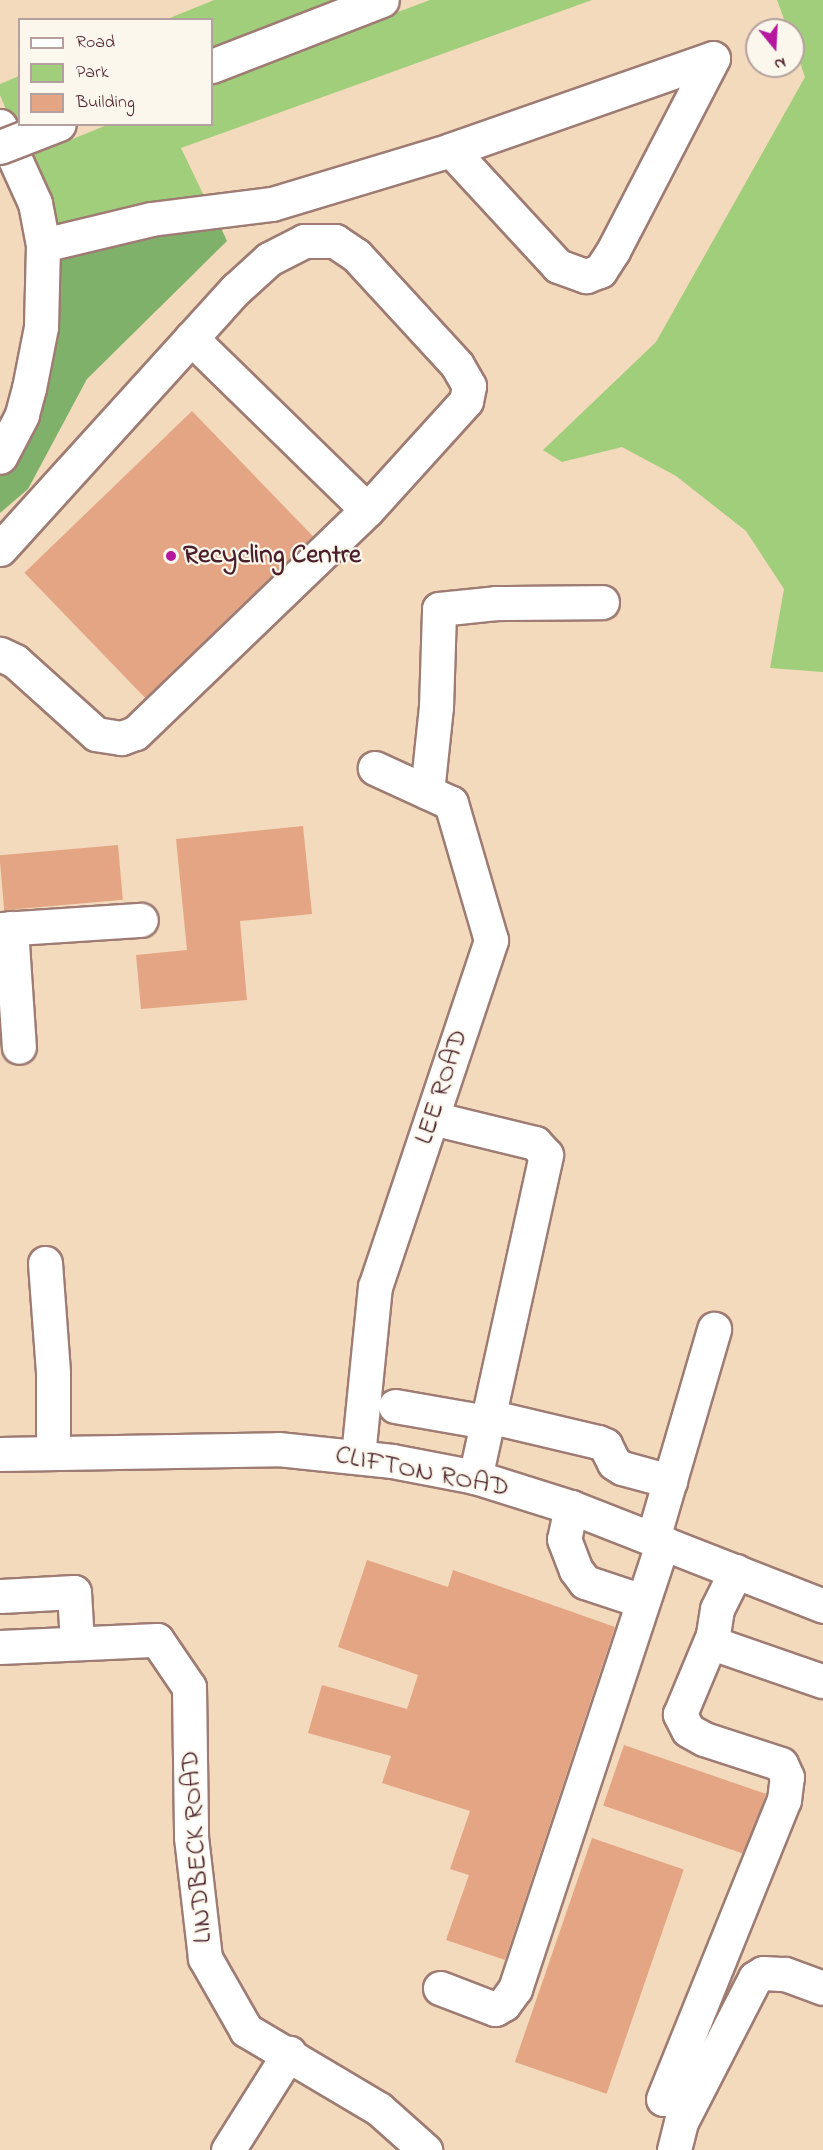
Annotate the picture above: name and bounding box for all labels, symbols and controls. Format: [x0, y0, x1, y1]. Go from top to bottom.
legend [18, 18, 213, 126]
north arrow [745, 18, 805, 78]
text: Road [76, 30, 115, 56]
text: N [771, 50, 789, 76]
text: Park [76, 60, 109, 86]
text: Building [76, 90, 135, 116]
place label: Recycling Centre [183, 540, 361, 572]
marker: Recycling Centre [164, 549, 178, 563]
street label: LEE ROAD [408, 1025, 476, 1149]
street label: CLIFTON ROAD [332, 1439, 512, 1505]
street label: LINDBECK ROAD [174, 1750, 220, 1944]

